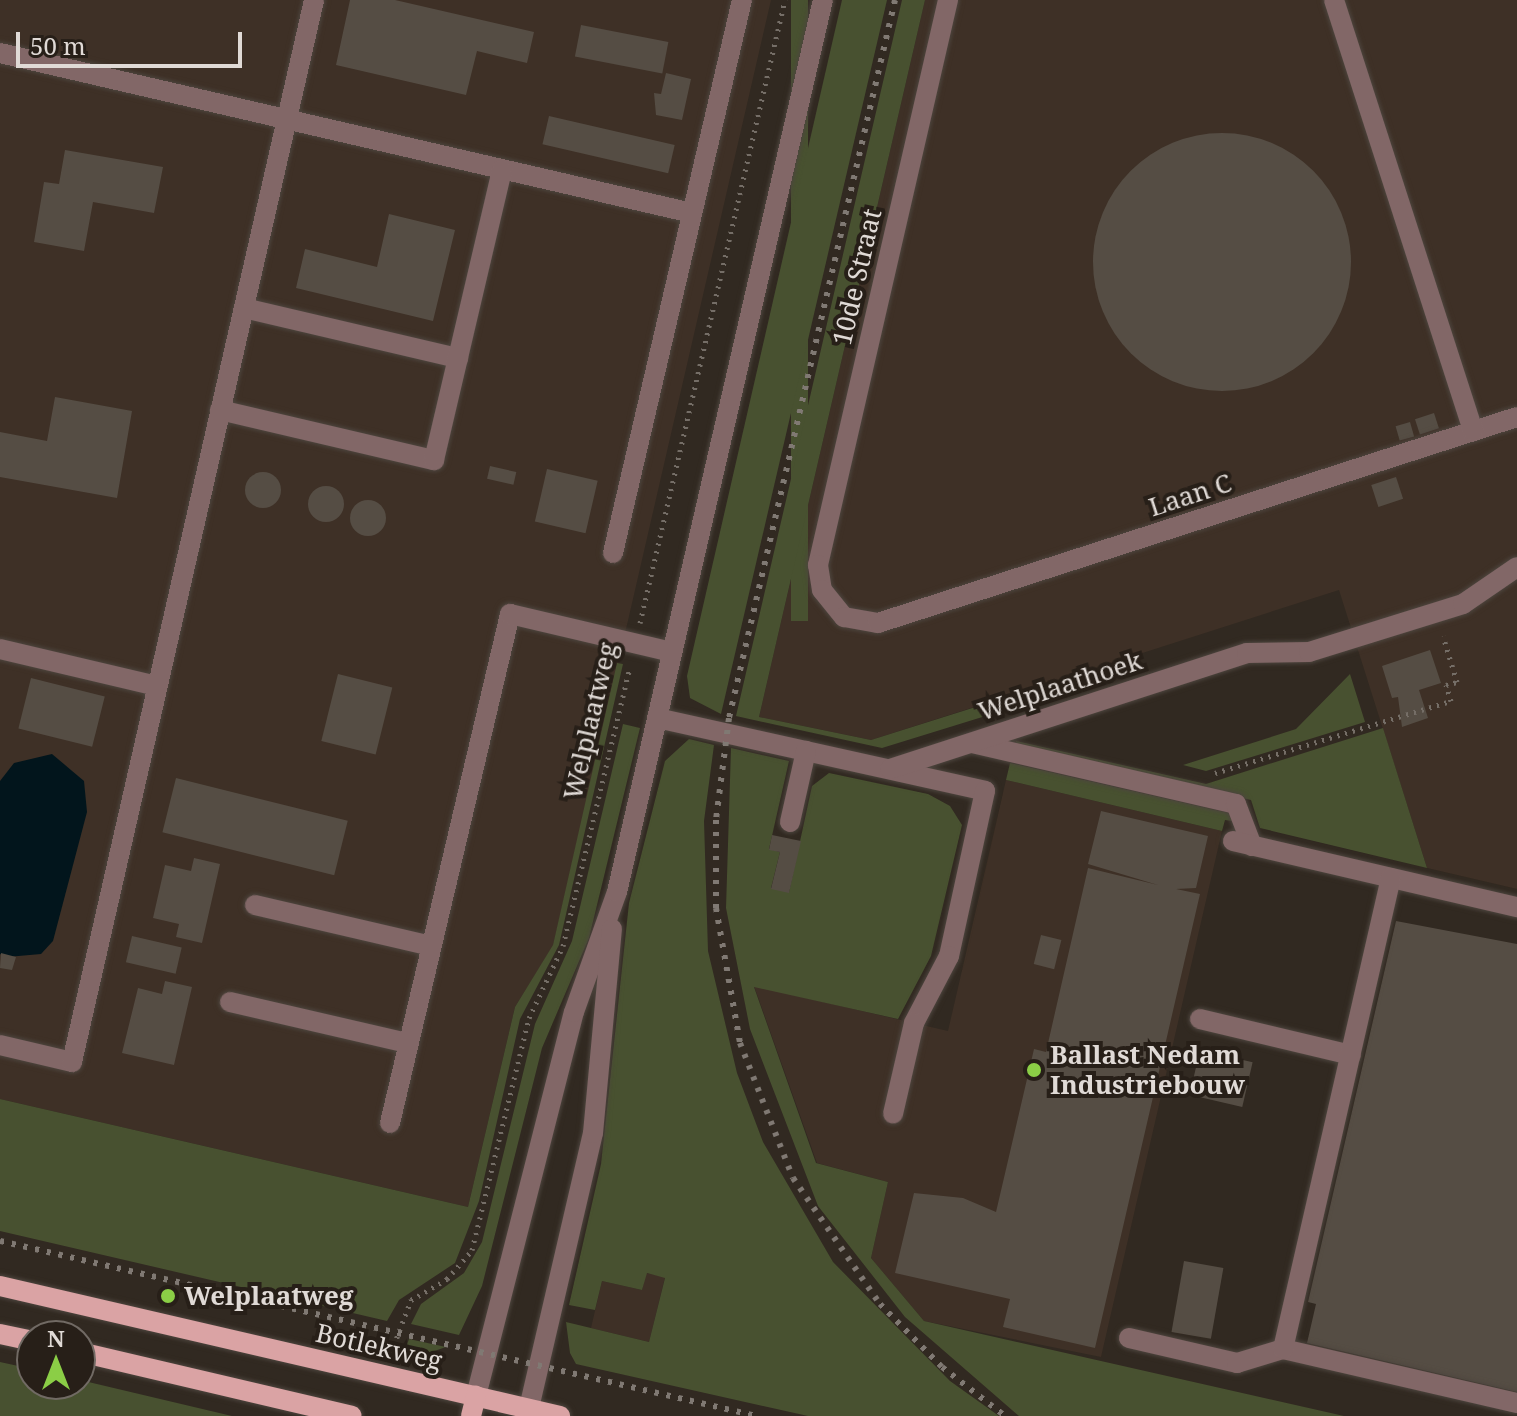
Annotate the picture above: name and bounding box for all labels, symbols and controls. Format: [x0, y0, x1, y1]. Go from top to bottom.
scale bar [20, 16, 246, 66]
text: 50 m [30, 29, 86, 62]
street label: 10de Straat [826, 206, 888, 348]
street label: Laan C [1145, 467, 1235, 523]
street label: Welplaatweg [557, 639, 623, 803]
street label: Welplaathoek [974, 645, 1146, 727]
place label: Ballast Nedam Industriebouw [1050, 1039, 1245, 1100]
marker: Ballast Nedam Industriebouw [1025, 1061, 1043, 1079]
place label: Welplaatweg [184, 1280, 354, 1312]
marker: Welplaatweg [159, 1287, 177, 1305]
street label: Botlekweg [313, 1317, 445, 1377]
north arrow [16, 1320, 96, 1400]
text: N [47, 1323, 65, 1353]

